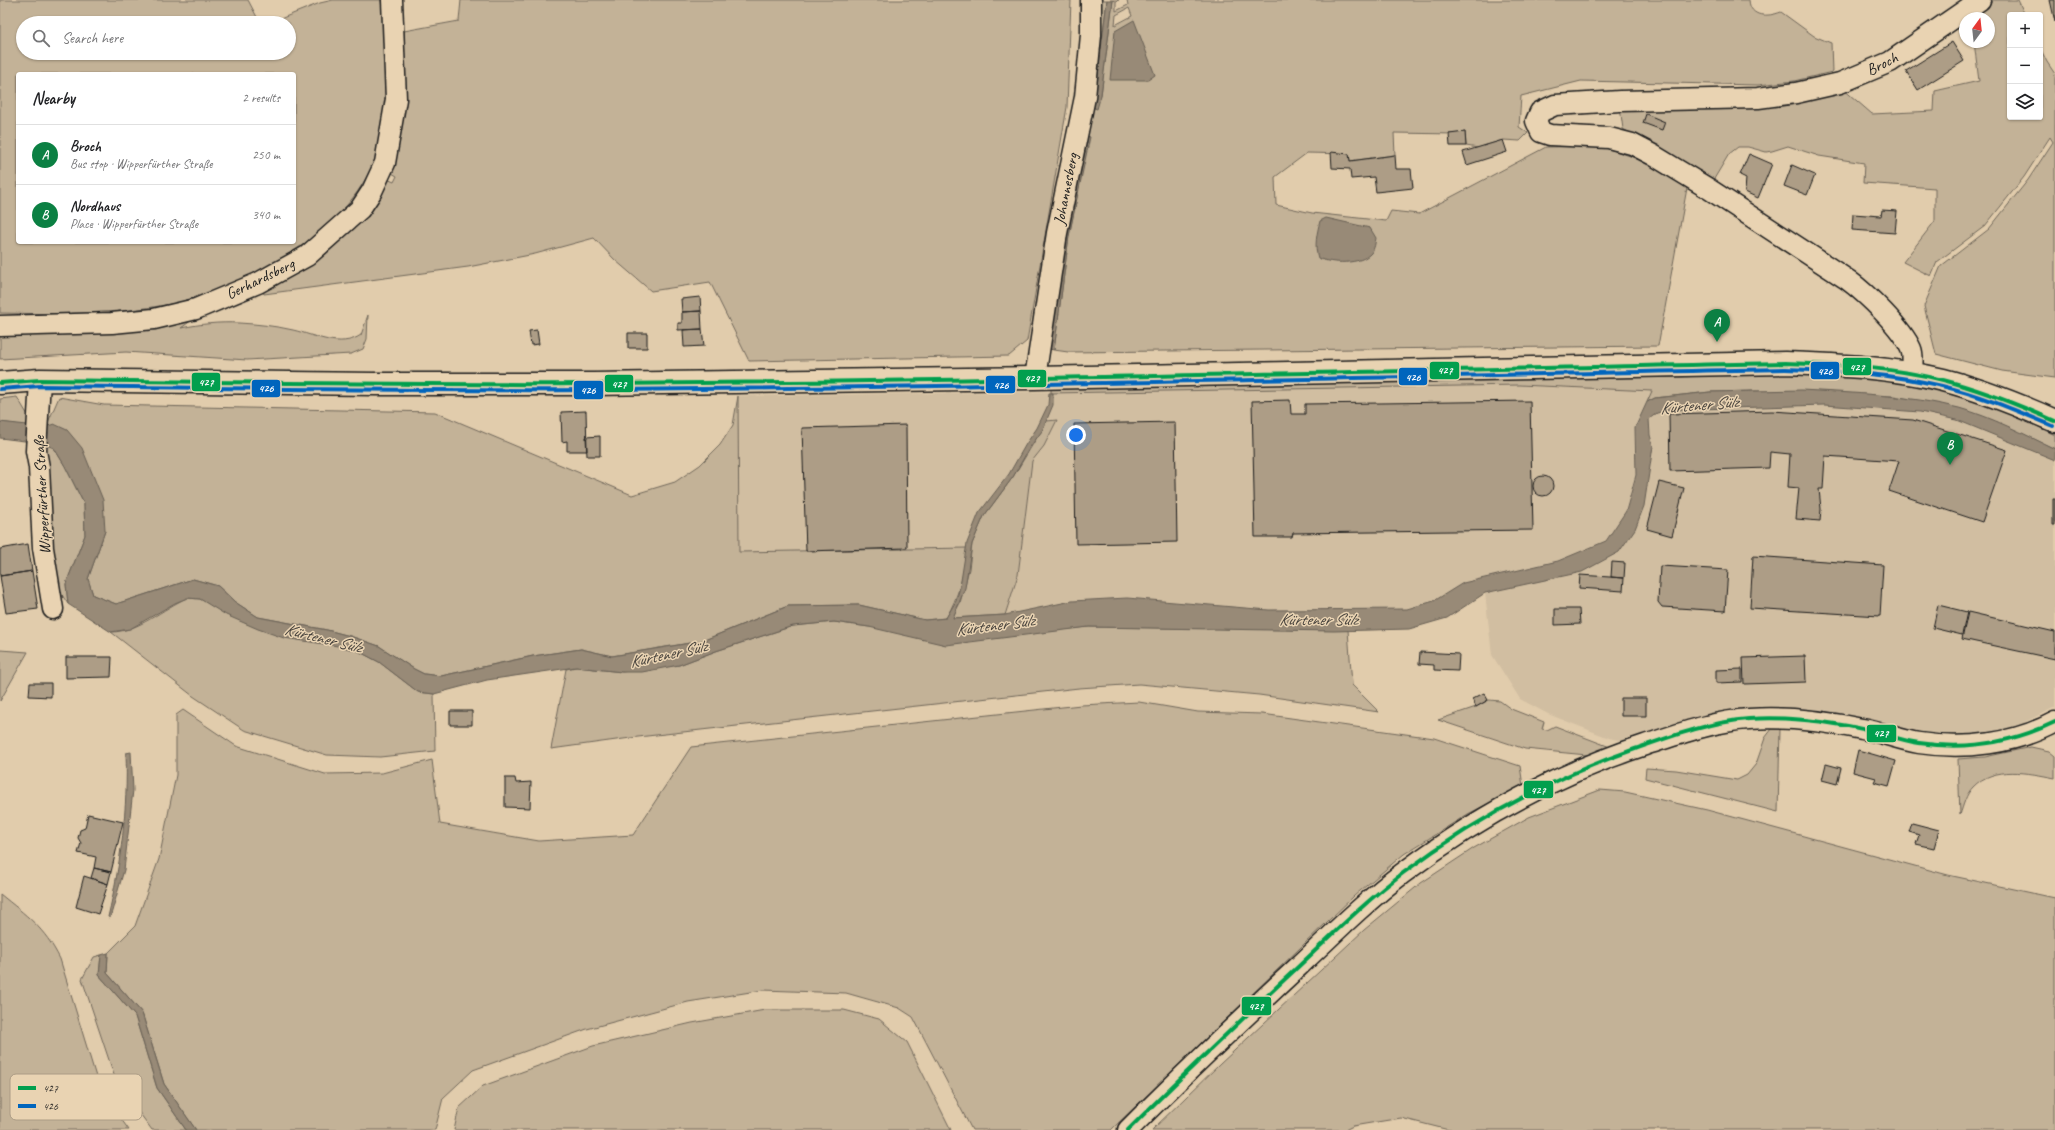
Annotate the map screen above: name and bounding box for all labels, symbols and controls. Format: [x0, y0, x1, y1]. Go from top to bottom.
north arrow [1959, 12, 1995, 48]
map controls [2007, 12, 2043, 120]
button: + [2007, 12, 2043, 48]
search box [16, 16, 296, 60]
icon: search [30, 27, 52, 49]
text: Search here [62, 29, 123, 48]
street label: Broch [1863, 47, 1902, 80]
button: − [2007, 48, 2043, 84]
button: layers [2007, 84, 2043, 120]
text: Nearby [32, 88, 75, 109]
text: 2 results [242, 90, 280, 106]
text: Broch [70, 137, 101, 156]
text: A [42, 147, 48, 163]
text: 250 m [252, 147, 280, 163]
street label: Johannesberg [1049, 150, 1083, 228]
text: Bus stop · Wipperfürther Straße [70, 156, 212, 172]
text: Nordhaus [70, 197, 120, 216]
text: B [42, 207, 48, 223]
text: 340 m [252, 207, 280, 223]
text: Place · Wipperfürther Straße [70, 216, 198, 232]
street label: Gerhardsberg [223, 253, 299, 304]
pin: A [1704, 309, 1730, 342]
line badge: 427 [1842, 357, 1872, 376]
text: 427 [1850, 360, 1865, 374]
line badge: 427 [1429, 361, 1460, 380]
line badge: 426 [1810, 361, 1840, 380]
text: 427 [1438, 363, 1453, 377]
text: 426 [1817, 364, 1833, 378]
line badge: 426 [1398, 367, 1428, 386]
line badge: 427 [1017, 369, 1047, 388]
text: 426 [1405, 370, 1421, 384]
text: 427 [1025, 371, 1040, 385]
line badge: 427 [191, 372, 221, 392]
line badge: 427 [604, 374, 634, 393]
text: 427 [199, 375, 214, 389]
line badge: 426 [985, 375, 1016, 394]
text: 427 [612, 377, 627, 391]
text: 426 [993, 378, 1009, 392]
line badge: 426 [251, 379, 281, 398]
line badge: 426 [573, 380, 604, 400]
text: 426 [258, 381, 274, 395]
text: 426 [580, 383, 596, 397]
water label: Kürtener Sülz [1659, 391, 1742, 419]
your location [1066, 425, 1086, 445]
pin: B [1937, 432, 1963, 465]
street label: Wipperfürther Straße [29, 433, 55, 555]
water label: Kürtener Sülz [955, 609, 1038, 640]
water label: Kürtener Sülz [1279, 609, 1360, 630]
water label: Kürtener Sülz [283, 618, 366, 658]
water label: Kürtener Sülz [628, 635, 711, 672]
line badge: 427 [1866, 724, 1897, 743]
text: 427 [1874, 726, 1889, 740]
line badge: 427 [1523, 780, 1554, 799]
text: 427 [1531, 783, 1546, 797]
line badge: 427 [1241, 996, 1272, 1016]
text: 427 [1249, 999, 1264, 1013]
legend [10, 1074, 142, 1120]
text: 427 [43, 1081, 59, 1095]
text: 426 [43, 1099, 59, 1113]

